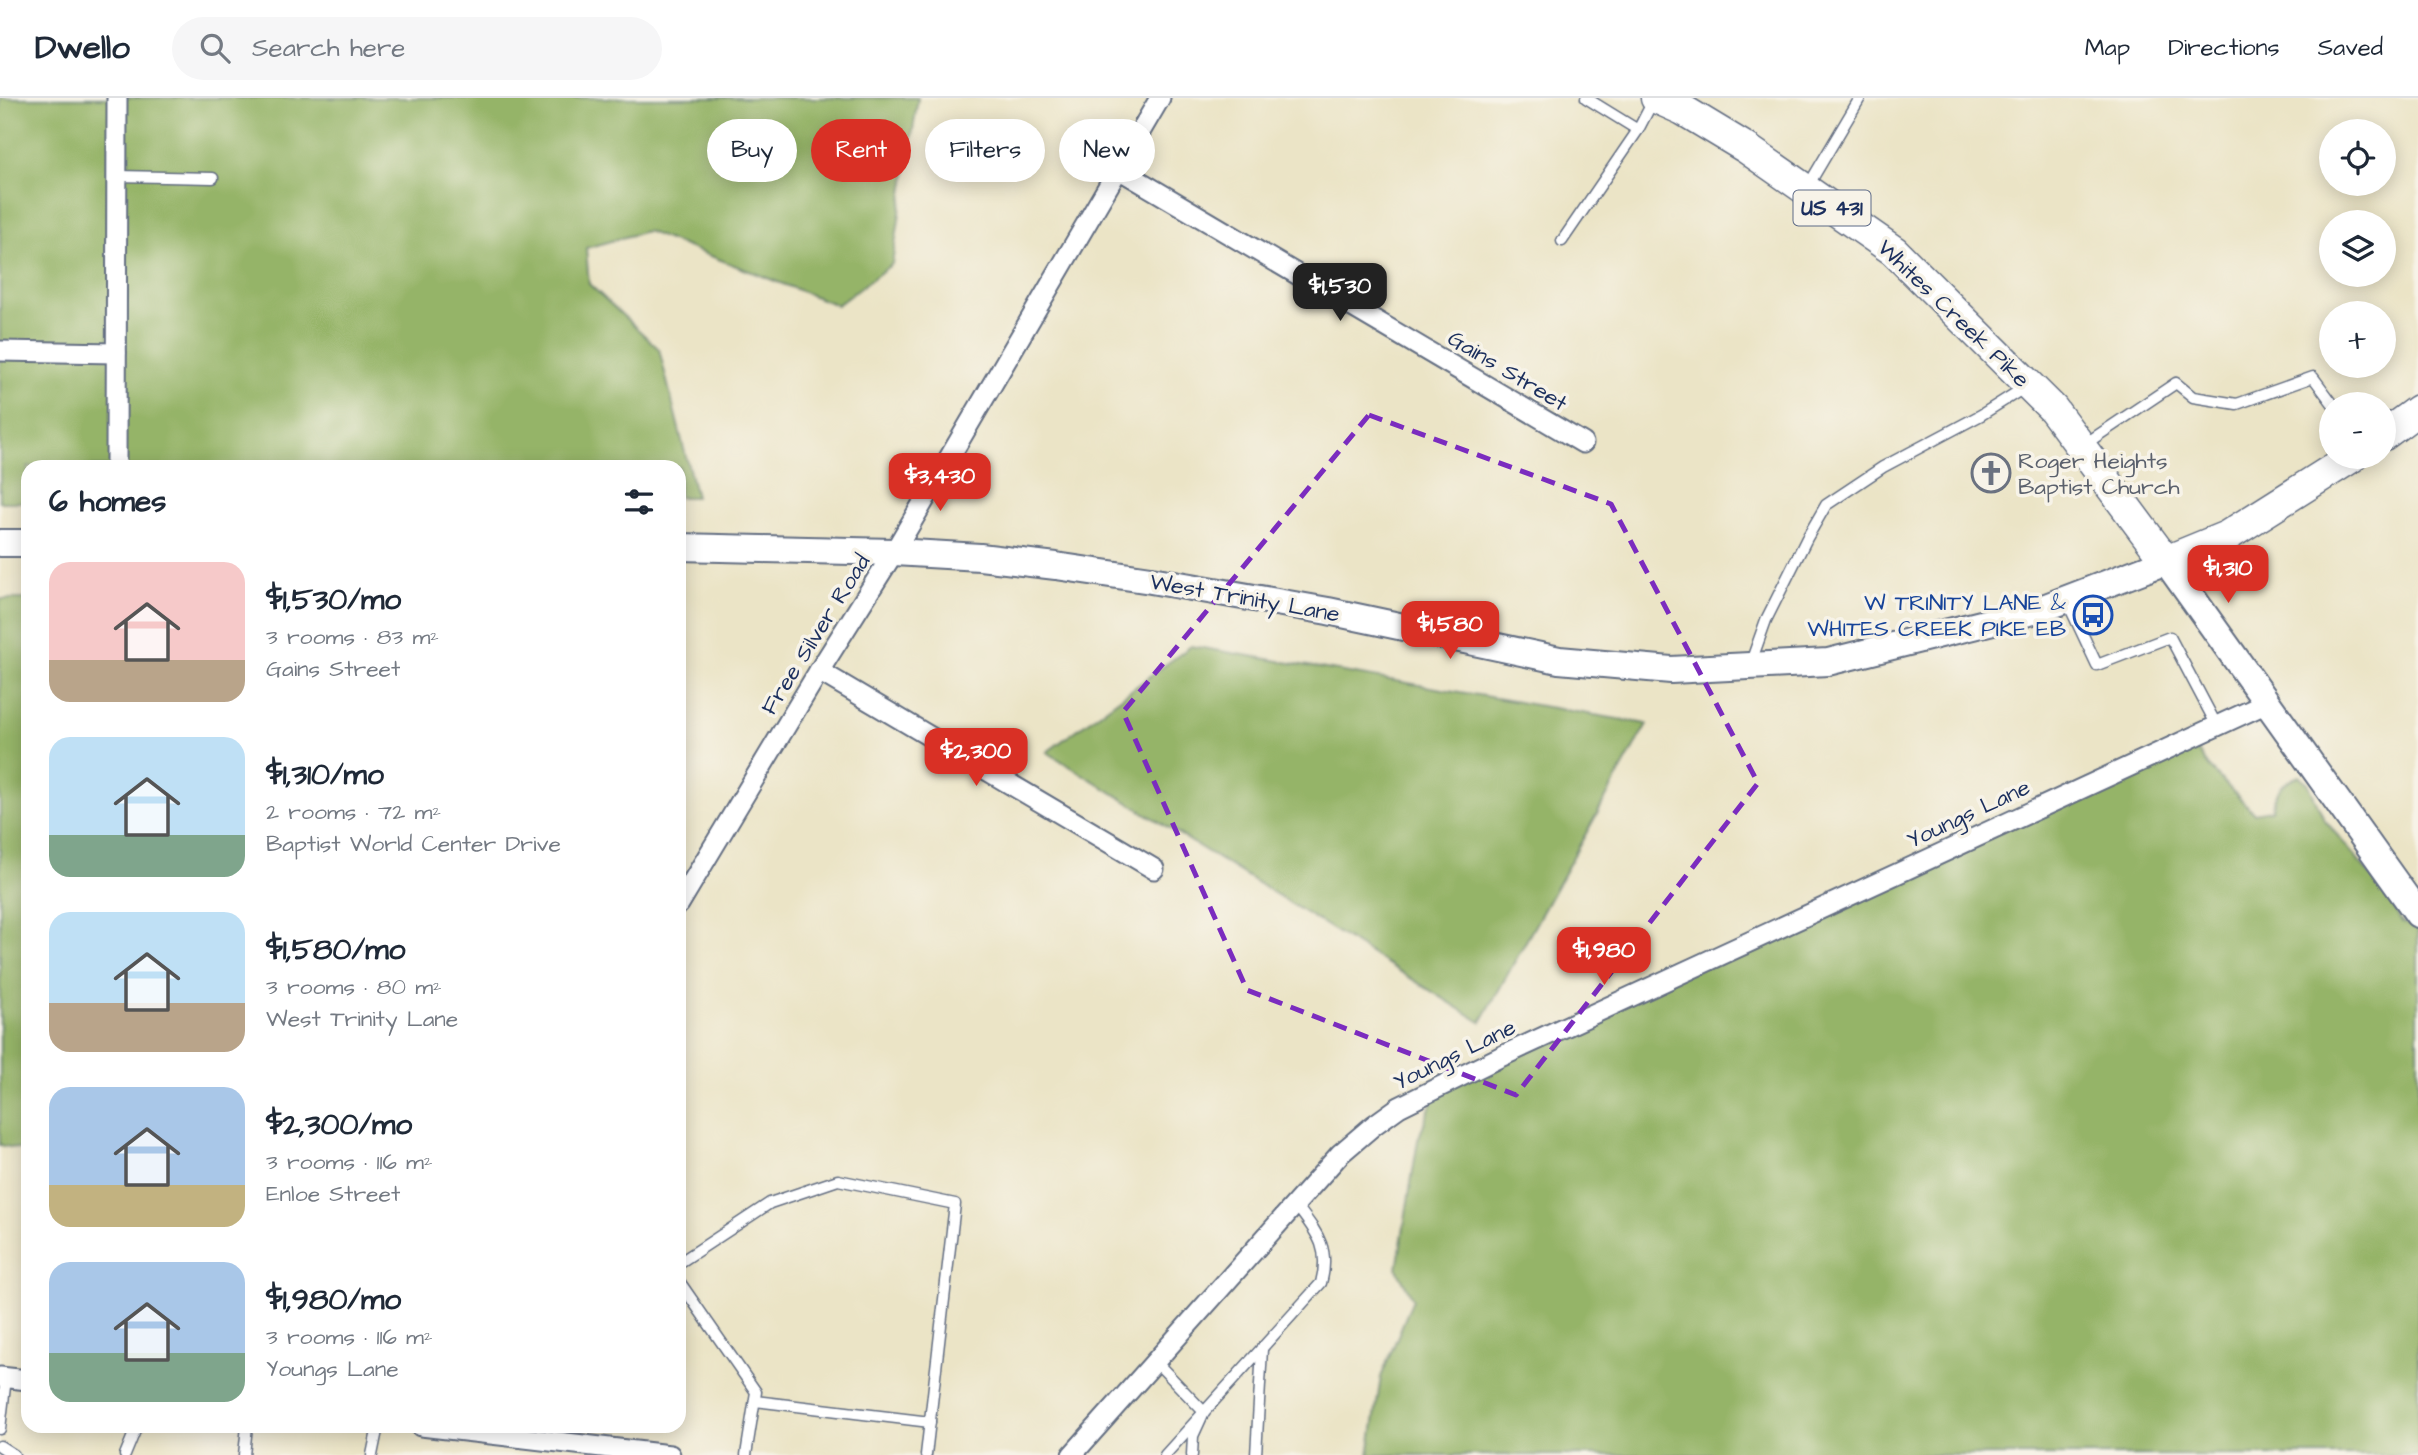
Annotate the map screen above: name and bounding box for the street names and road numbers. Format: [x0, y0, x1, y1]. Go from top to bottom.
road number: US 431 [1794, 190, 1870, 226]
street label: Whites Creek Pike [1870, 232, 2037, 395]
street label: Gains Street [1442, 323, 1574, 420]
street label: Free Silver Road [754, 548, 878, 721]
street label: West Trinity Lane [1147, 566, 1342, 631]
street label: Youngs Lane [1902, 771, 2036, 857]
street label: Youngs Lane [1388, 1011, 1521, 1099]

